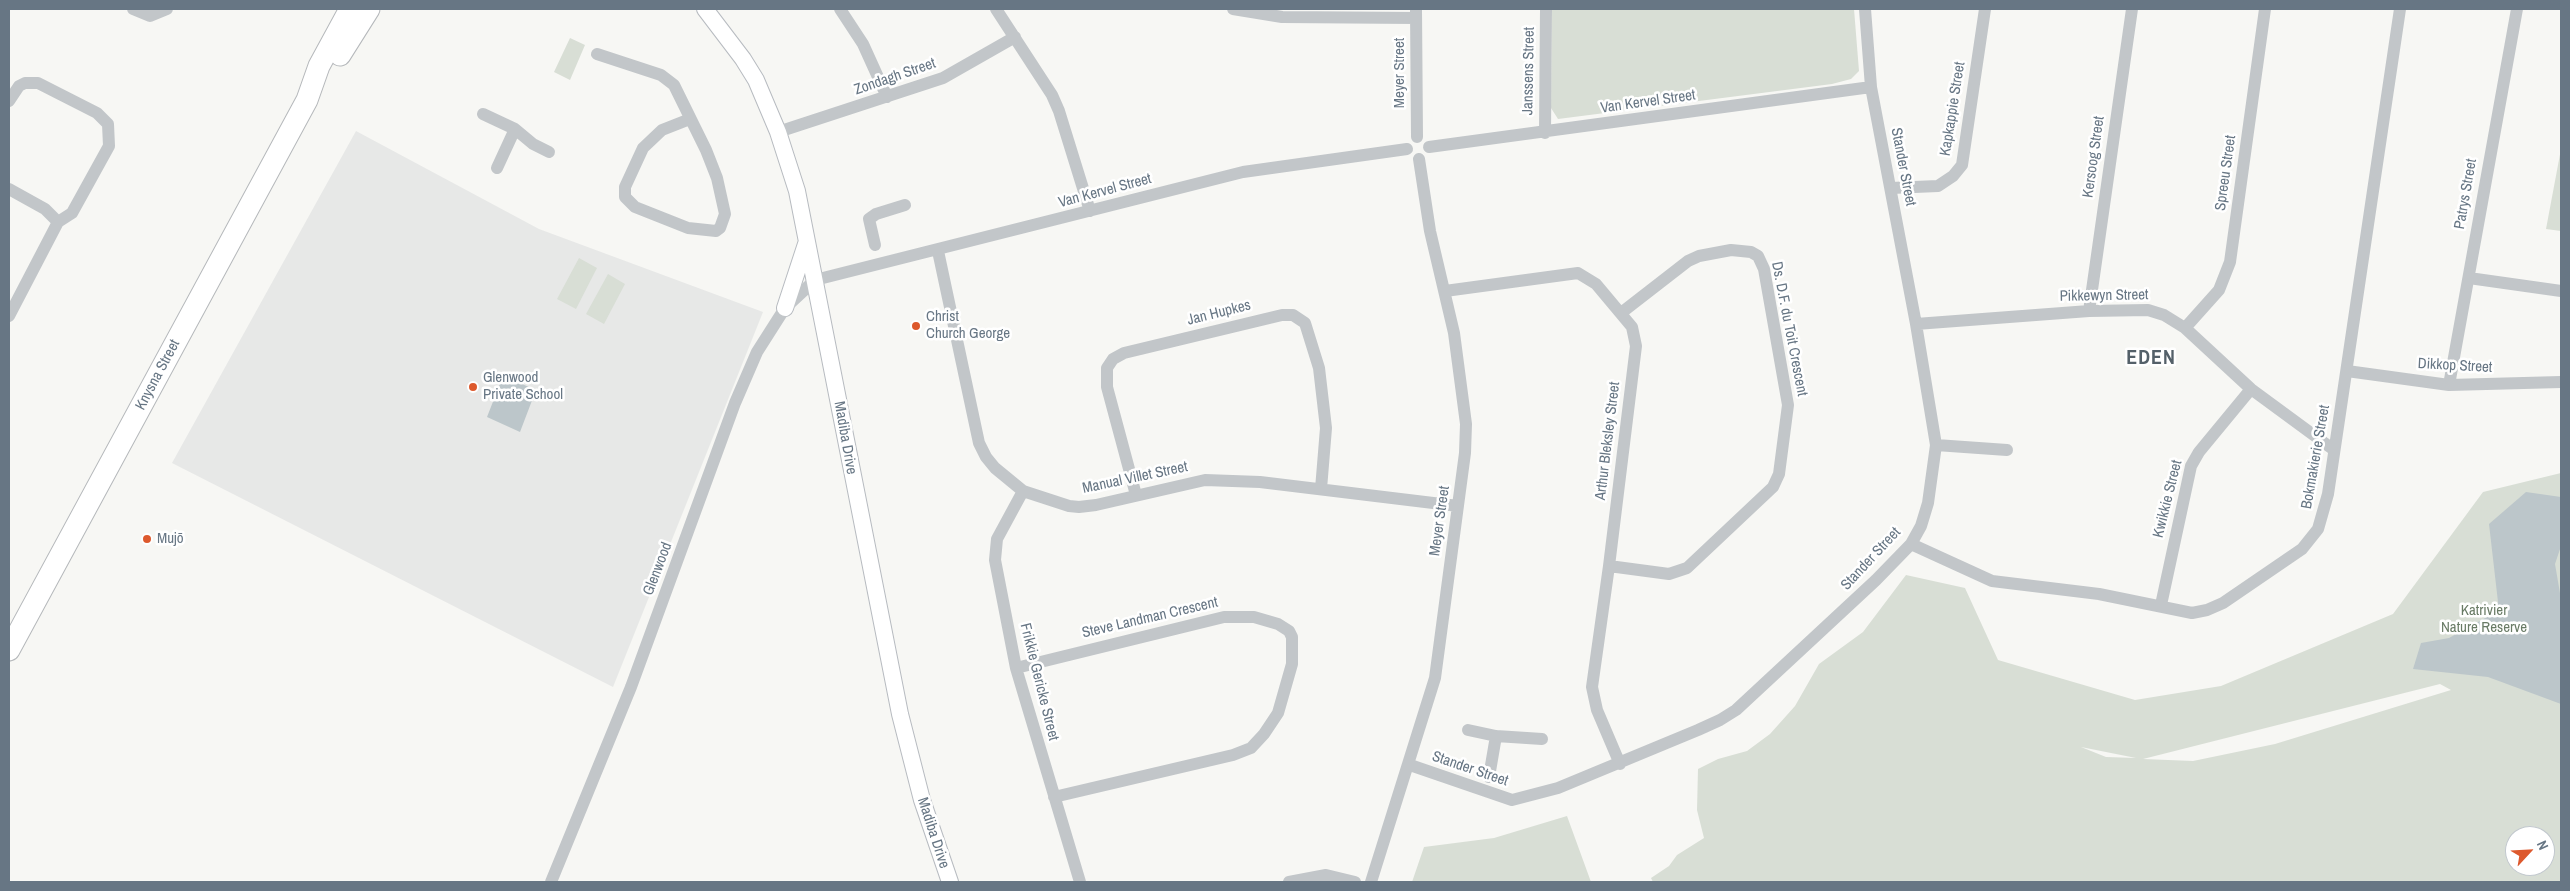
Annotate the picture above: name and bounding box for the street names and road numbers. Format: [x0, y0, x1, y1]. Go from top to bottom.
street label: Janssens Street [1519, 27, 1539, 115]
street label: Meyer Street [1391, 38, 1409, 108]
street label: Zondagh Street [852, 55, 938, 99]
street label: Kapkappie Street [1937, 61, 1969, 157]
street label: Van Kervel Street [1599, 86, 1697, 118]
street label: Kersoog Street [2079, 115, 2109, 199]
street label: Stander Street [1887, 126, 1919, 208]
street label: Spreeu Street [2212, 134, 2240, 212]
street label: Patrys Street [2451, 157, 2481, 231]
street label: Van Kervel Street [1057, 170, 1153, 212]
street label: Ds. D.F. du Toit Crescent [1767, 260, 1811, 398]
street label: Pikkewyn Street [2059, 286, 2149, 306]
street label: Jan Hupkes [1185, 296, 1253, 330]
street label: Knysna Street [132, 337, 184, 413]
street label: Dikkop Street [2417, 355, 2493, 377]
street label: Arthur Bleksley Street [1592, 381, 1624, 501]
street label: Madiba Drive [830, 400, 860, 476]
street label: Bokmakierie Street [2298, 404, 2334, 510]
street label: Manual Villet Street [1081, 458, 1189, 498]
street label: Kwikkie Street [2150, 458, 2186, 540]
street label: Meyer Street [1426, 485, 1454, 557]
street label: Stander Street [1837, 524, 1905, 594]
street label: Glenwood [640, 540, 676, 598]
street label: Steve Landman Crescent [1080, 594, 1220, 642]
street label: Frikkie Gericke Street [1016, 621, 1062, 743]
street label: Stander Street [1430, 748, 1510, 790]
street label: Madiba Drive [913, 795, 953, 871]

